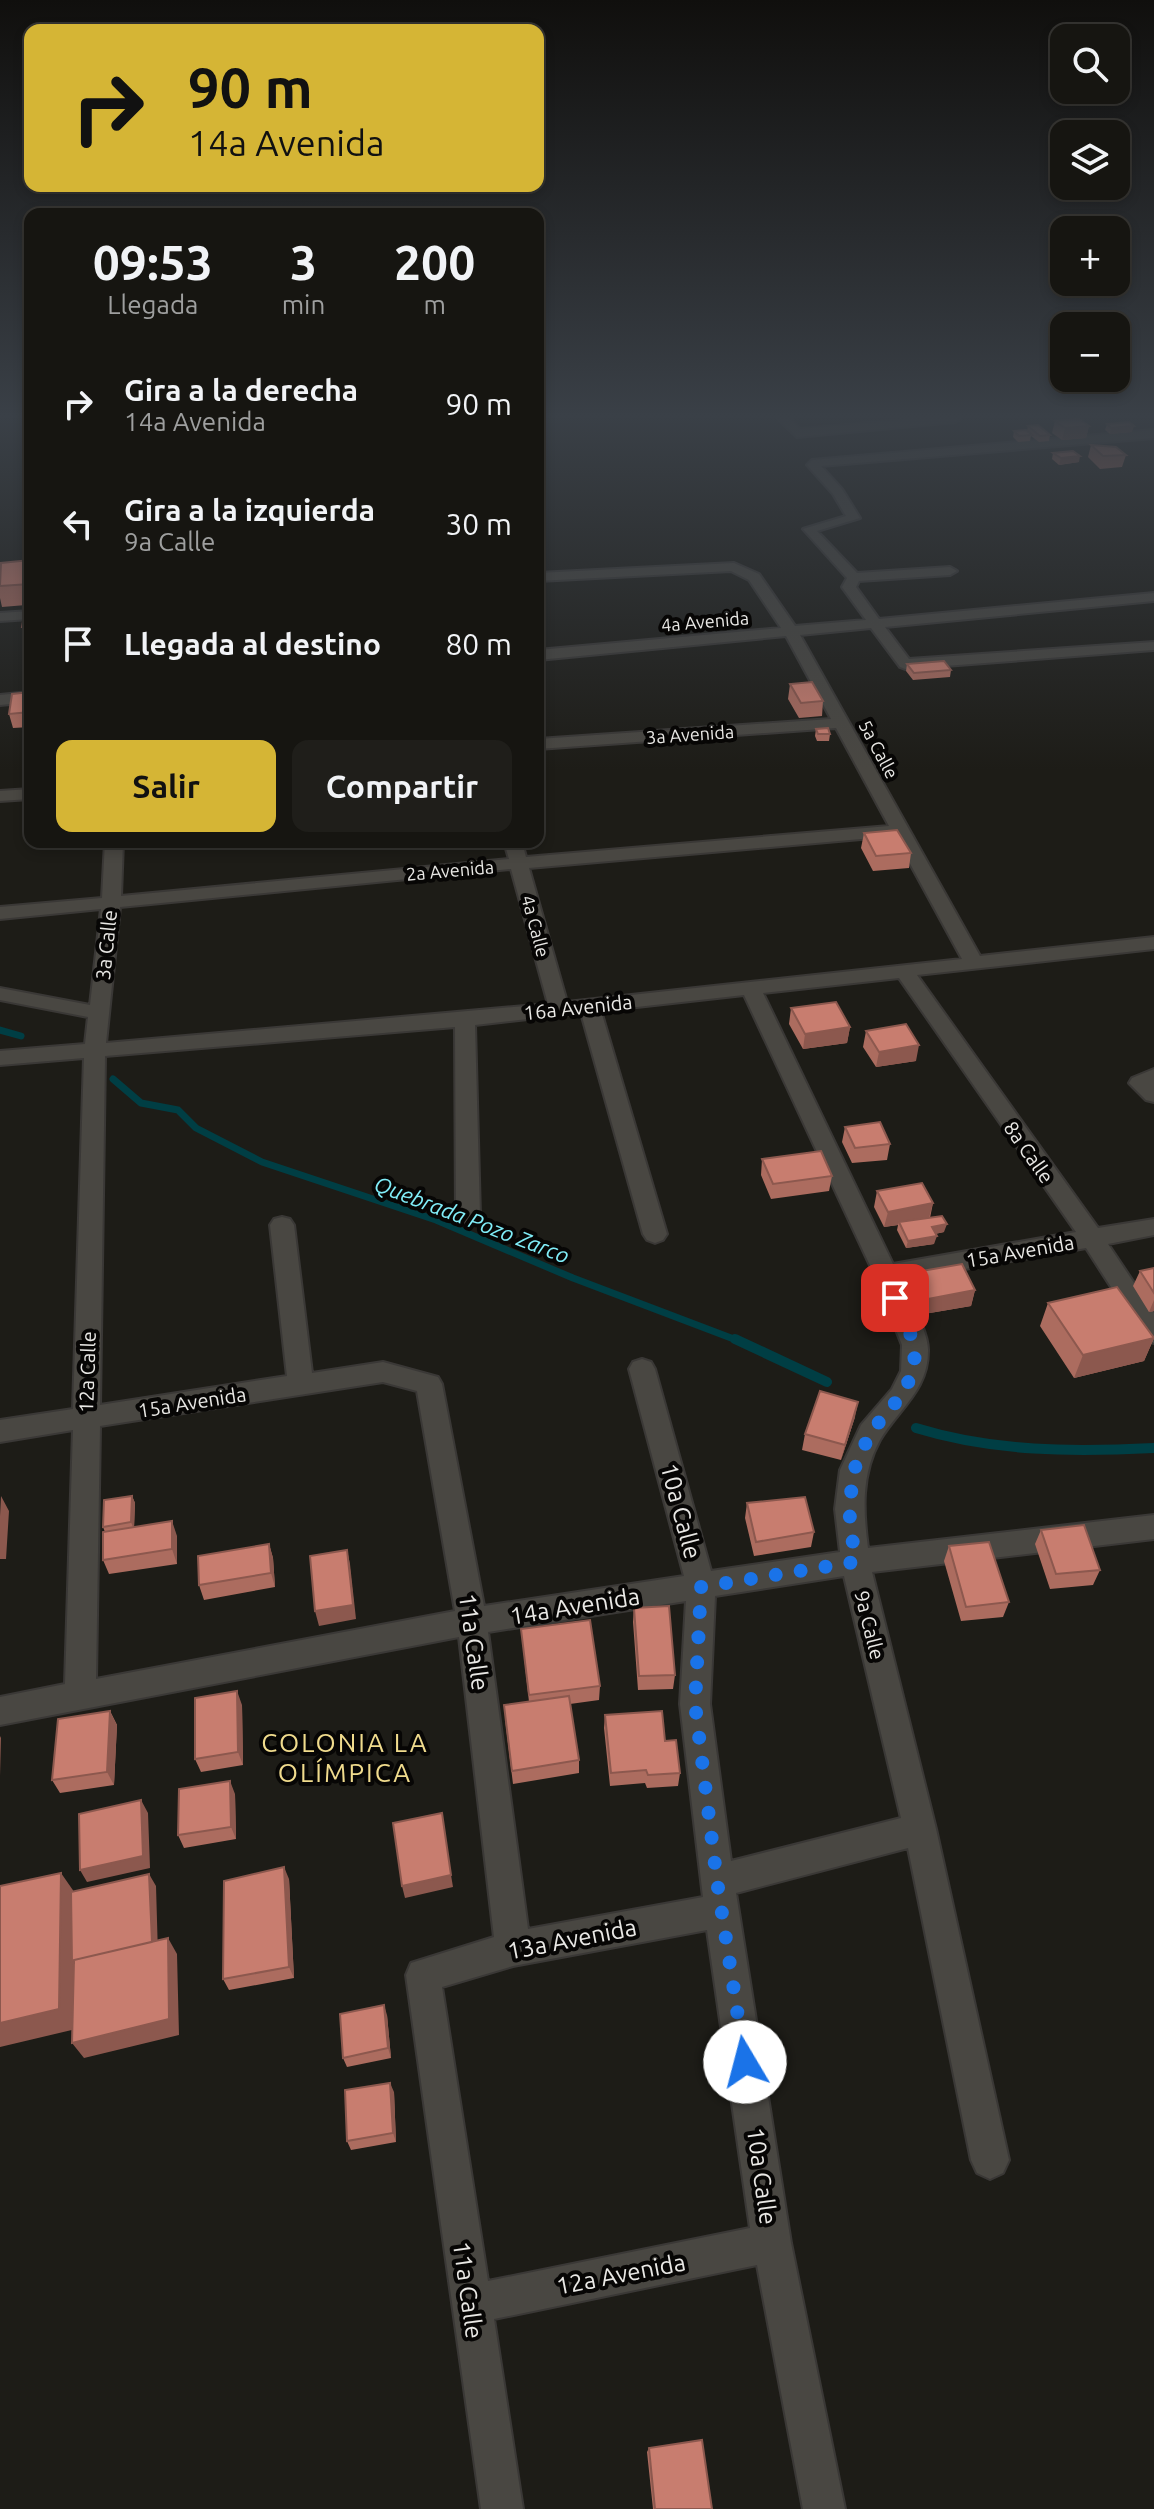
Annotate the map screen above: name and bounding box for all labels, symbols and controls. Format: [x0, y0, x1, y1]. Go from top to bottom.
map controls [1050, 24, 1130, 392]
button: search [1050, 24, 1130, 104]
icon: right [56, 56, 160, 160]
text: 90 m [188, 56, 313, 119]
button: layers [1050, 120, 1130, 200]
text: 14a Avenida [188, 122, 385, 163]
button: + [1050, 216, 1130, 296]
text: 09:53 [93, 235, 213, 289]
text: 3 [290, 235, 317, 289]
text: 200 [394, 235, 475, 289]
text: Llegada [107, 290, 198, 319]
text: min [282, 290, 325, 319]
text: m [423, 290, 446, 319]
button: − [1050, 312, 1130, 392]
text: Gira a la derecha [124, 373, 358, 407]
icon: right [56, 382, 100, 426]
text: 90 m [445, 387, 512, 421]
text: 14a Avenida [124, 407, 266, 436]
text: Gira a la izquierda [124, 493, 375, 527]
icon: left [56, 502, 100, 546]
text: 30 m [445, 507, 512, 541]
text: 9a Calle [124, 527, 215, 556]
street label: 4a Avenida [660, 607, 750, 635]
icon: arrive [56, 622, 100, 666]
text: Llegada al destino [124, 627, 381, 661]
text: 80 m [445, 627, 512, 661]
street label: 5a Calle [855, 716, 903, 782]
street label: 3a Avenida [645, 721, 735, 747]
button: Salir [56, 740, 276, 832]
button: Compartir [292, 740, 512, 832]
street label: 2a Avenida [405, 856, 495, 884]
street label: 4a Calle [518, 893, 554, 959]
street label: 3a Calle [91, 909, 121, 981]
street label: 16a Avenida [523, 990, 633, 1024]
street label: 8a Calle [999, 1117, 1059, 1187]
water label: Quebrada Pozo Zarco [371, 1170, 573, 1268]
street label: 15a Avenida [964, 1230, 1076, 1272]
pin [861, 1264, 929, 1332]
icon: arrive [873, 1276, 917, 1320]
street label: 12a Calle [74, 1331, 100, 1413]
street label: 15a Avenida [136, 1382, 248, 1422]
street label: 10a Calle [655, 1460, 707, 1562]
street label: 14a Avenida [508, 1582, 642, 1630]
street label: 9a Calle [850, 1588, 890, 1662]
street label: 11a Calle [454, 1592, 494, 1692]
district label: COLONIA LA OLÍMPICA [261, 1728, 429, 1787]
street label: 13a Avenida [505, 1913, 639, 1965]
position arrow [703, 2020, 787, 2104]
street label: 10a Calle [742, 2126, 782, 2226]
street label: 11a Calle [448, 2240, 488, 2340]
street label: 12a Avenida [554, 2248, 688, 2300]

